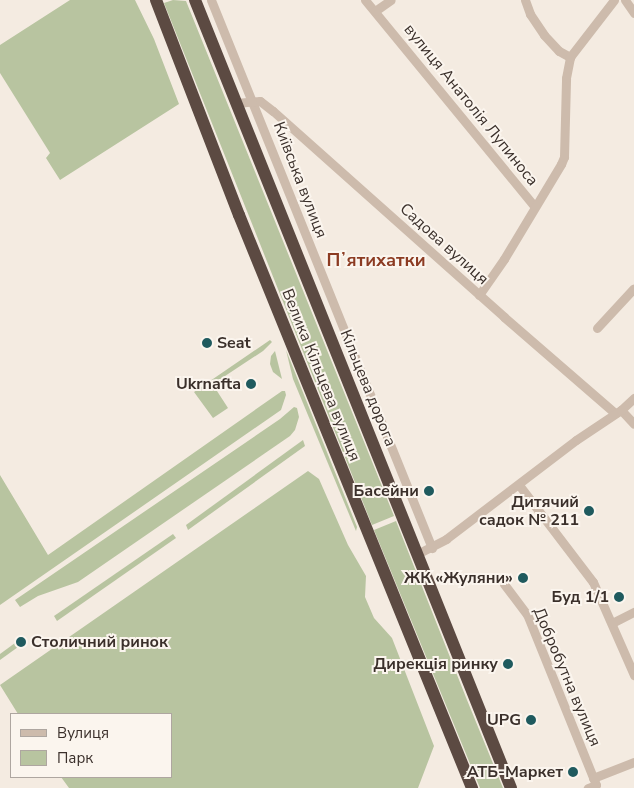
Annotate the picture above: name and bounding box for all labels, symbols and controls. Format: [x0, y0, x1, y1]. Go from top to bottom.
street label: вулиця Анатолія Лупиноса [400, 20, 542, 190]
street label: Київська вулиця [269, 119, 331, 241]
street label: Садова вулиця [396, 199, 492, 289]
district label: Пʼятихатки [326, 249, 426, 271]
street label: Велика Кільцева вулиця [278, 286, 364, 464]
street label: Кільцева дорога [336, 327, 400, 449]
place label: Seat [217, 333, 251, 353]
marker: Seat [201, 337, 213, 349]
place label: Ukrnafta [176, 374, 241, 394]
marker: Ukrnafta [245, 378, 257, 390]
place label: Басейни [354, 481, 419, 501]
marker: Басейни [423, 485, 435, 497]
place label: Дитячий садок № 211 [479, 492, 579, 530]
marker: Дитячий садок № 211 [583, 505, 595, 517]
place label: ЖК «Жуляни» [404, 568, 513, 588]
marker: ЖК «Жуляни» [517, 572, 529, 584]
place label: Буд 1/1 [551, 587, 609, 607]
marker: Буд 1/1 [613, 591, 625, 603]
street label: Добробутна вулиця [529, 605, 605, 749]
place label: Столичний ринок [31, 632, 168, 652]
marker: Столичний ринок [15, 636, 27, 648]
place label: Дирекція ринку [374, 654, 498, 674]
marker: Дирекція ринку [502, 658, 514, 670]
place label: UPG [487, 710, 521, 730]
legend [10, 713, 172, 778]
marker: UPG [525, 714, 537, 726]
text: Вулиця [57, 723, 109, 743]
text: Парк [57, 748, 93, 768]
place label: АТБ-Маркет [467, 762, 563, 782]
marker: АТБ-Маркет [567, 766, 579, 778]

